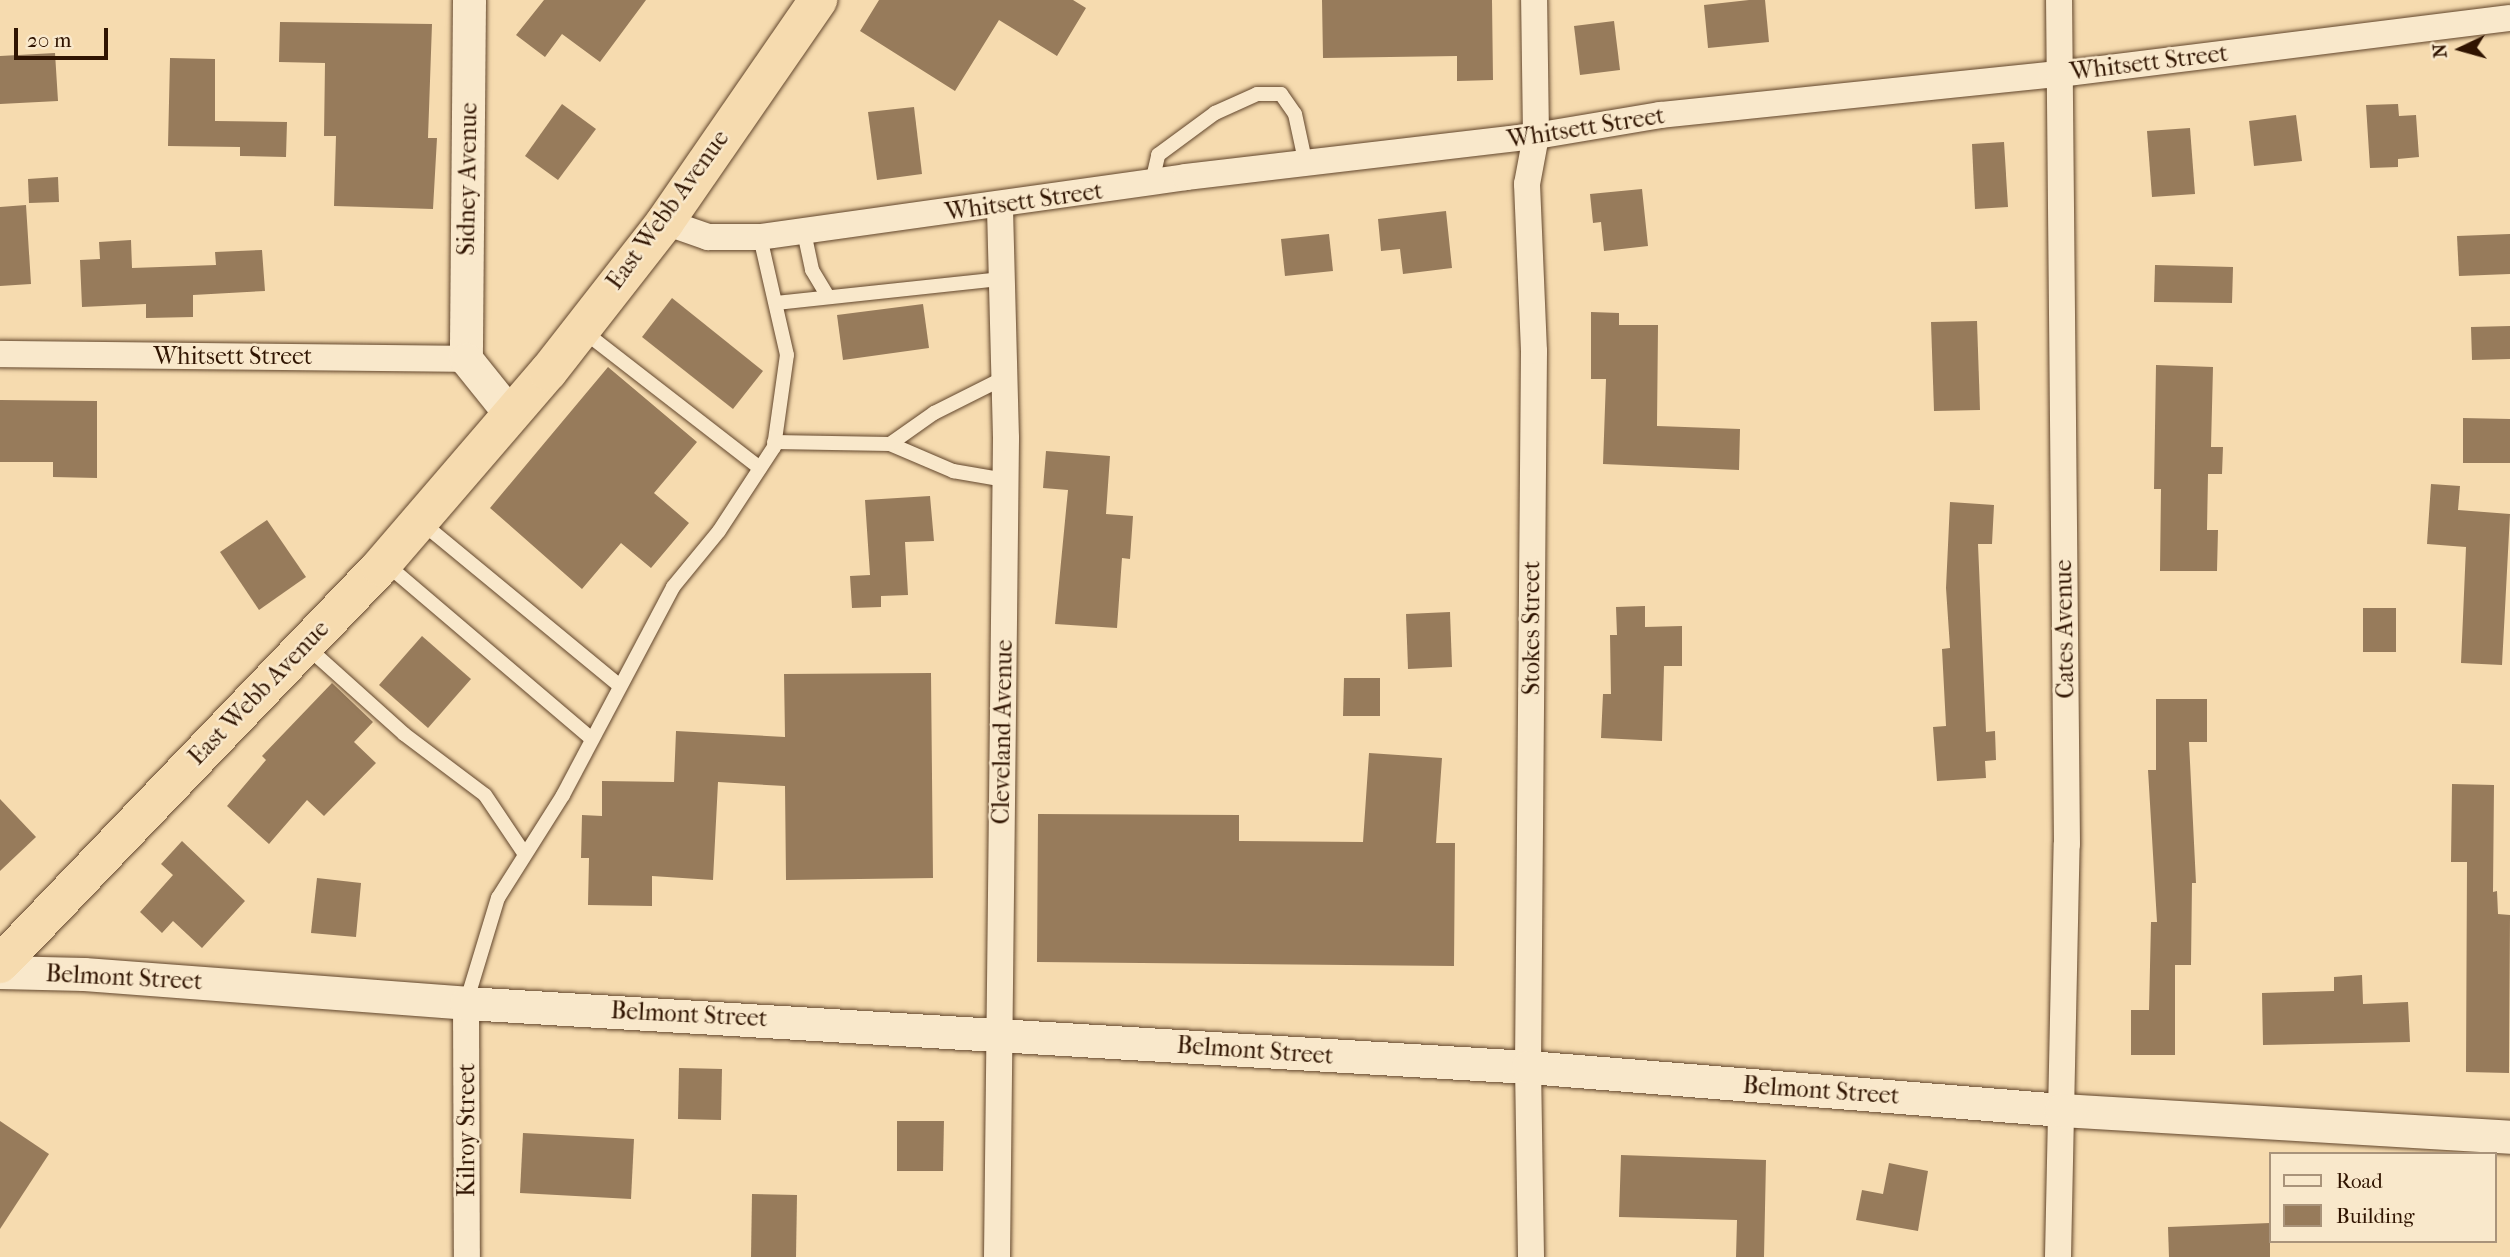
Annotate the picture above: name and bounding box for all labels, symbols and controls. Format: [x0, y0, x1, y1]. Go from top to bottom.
scale bar [18, 14, 112, 58]
north arrow [2426, 14, 2496, 84]
text: 20 m [27, 28, 71, 52]
street label: Whitsett Street [2068, 39, 2230, 87]
text: N [2428, 43, 2452, 59]
street label: Whitsett Street [1505, 101, 1667, 155]
street label: Sidney Avenue [452, 102, 484, 256]
street label: East Webb Avenue [601, 125, 735, 295]
street label: Whitsett Street [943, 177, 1105, 227]
street label: Whitsett Street [154, 343, 312, 371]
street label: Cates Avenue [2049, 559, 2081, 699]
street label: Stokes Street [1518, 561, 1546, 695]
street label: East Webb Avenue [183, 615, 335, 771]
street label: Cleveland Avenue [987, 639, 1019, 825]
street label: Belmont Street [45, 960, 203, 996]
street label: Belmont Street [610, 997, 768, 1033]
street label: Belmont Street [1176, 1031, 1334, 1071]
street label: Kilroy Street [453, 1063, 481, 1197]
street label: Belmont Street [1742, 1071, 1900, 1111]
legend [2268, 1152, 2496, 1243]
text: Road [2336, 1169, 2383, 1193]
text: Building [2336, 1204, 2414, 1228]

